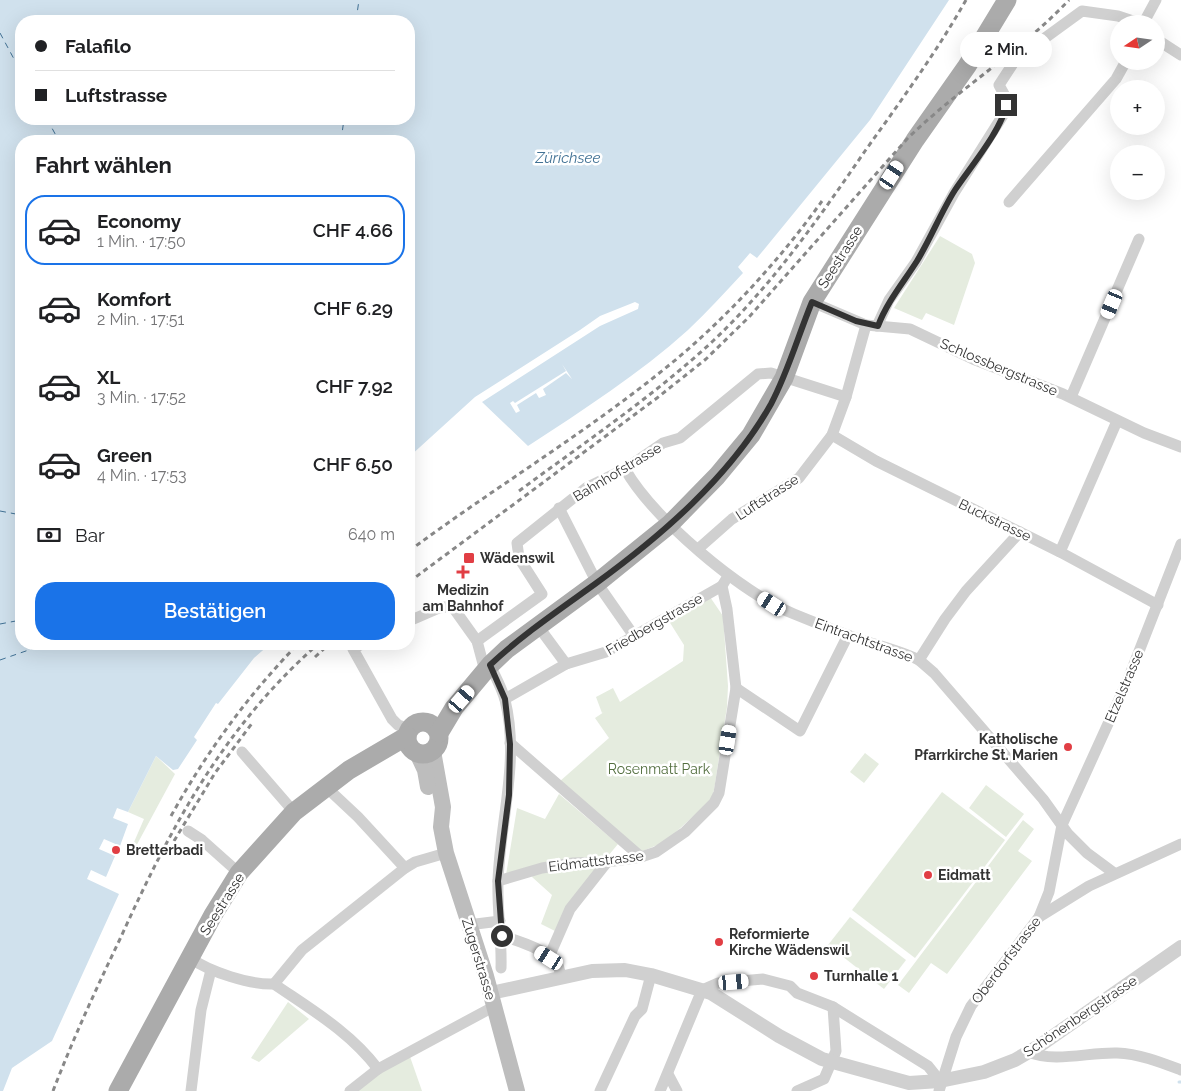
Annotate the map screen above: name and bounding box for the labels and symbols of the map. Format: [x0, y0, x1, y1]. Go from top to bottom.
north arrow [1110, 15, 1165, 70]
callout: 2 Min. [960, 32, 1052, 68]
route end [995, 94, 1017, 116]
water label: Zürichsee [534, 149, 601, 167]
car [877, 158, 906, 192]
street label: Seestrasse [814, 223, 866, 291]
car [1099, 287, 1124, 321]
street label: Schlossbergstrasse [938, 335, 1060, 399]
street label: Bahnhofstrasse [570, 439, 664, 505]
street label: Luftstrasse [733, 471, 801, 523]
street label: Buckstrasse [956, 496, 1034, 544]
place label: Wädenswil [480, 550, 555, 566]
marker: Wädenswil [462, 551, 476, 565]
marker: Medizin am Bahnhof [456, 565, 470, 579]
place label: Medizin am Bahnhof [423, 582, 504, 614]
street label: Friedbergstrasse [603, 590, 705, 658]
car [755, 590, 788, 618]
street label: Eintrachtstrasse [813, 615, 915, 665]
street label: Etzelstrasse [1101, 647, 1147, 725]
car [446, 683, 477, 715]
car [718, 724, 737, 756]
place label: Katholische Pfarrkirche St. Marien [914, 731, 1059, 763]
marker: Katholische Pfarrkirche St. Marien [1062, 741, 1074, 753]
park label: Rosenmatt Park [608, 761, 711, 777]
place label: Bretterbadi [126, 842, 203, 858]
marker: Bretterbadi [110, 844, 122, 856]
street label: Eidmattstrasse [547, 847, 645, 875]
place label: Eidmatt [938, 867, 991, 883]
marker: Eidmatt [922, 869, 934, 881]
street label: Seestrasse [196, 870, 248, 938]
street label: Oberdorfstrasse [968, 914, 1044, 1006]
street label: Zugerstrasse [459, 916, 499, 1002]
route start [491, 925, 513, 947]
place label: Reformierte Kirche Wädenswil [729, 926, 850, 958]
marker: Reformierte Kirche Wädenswil [713, 936, 725, 948]
car [532, 944, 565, 972]
place label: Turnhalle 1 [824, 968, 898, 984]
marker: Turnhalle 1 [808, 970, 820, 982]
street label: Schönenbergstrasse [1020, 972, 1140, 1060]
car [718, 973, 749, 991]

